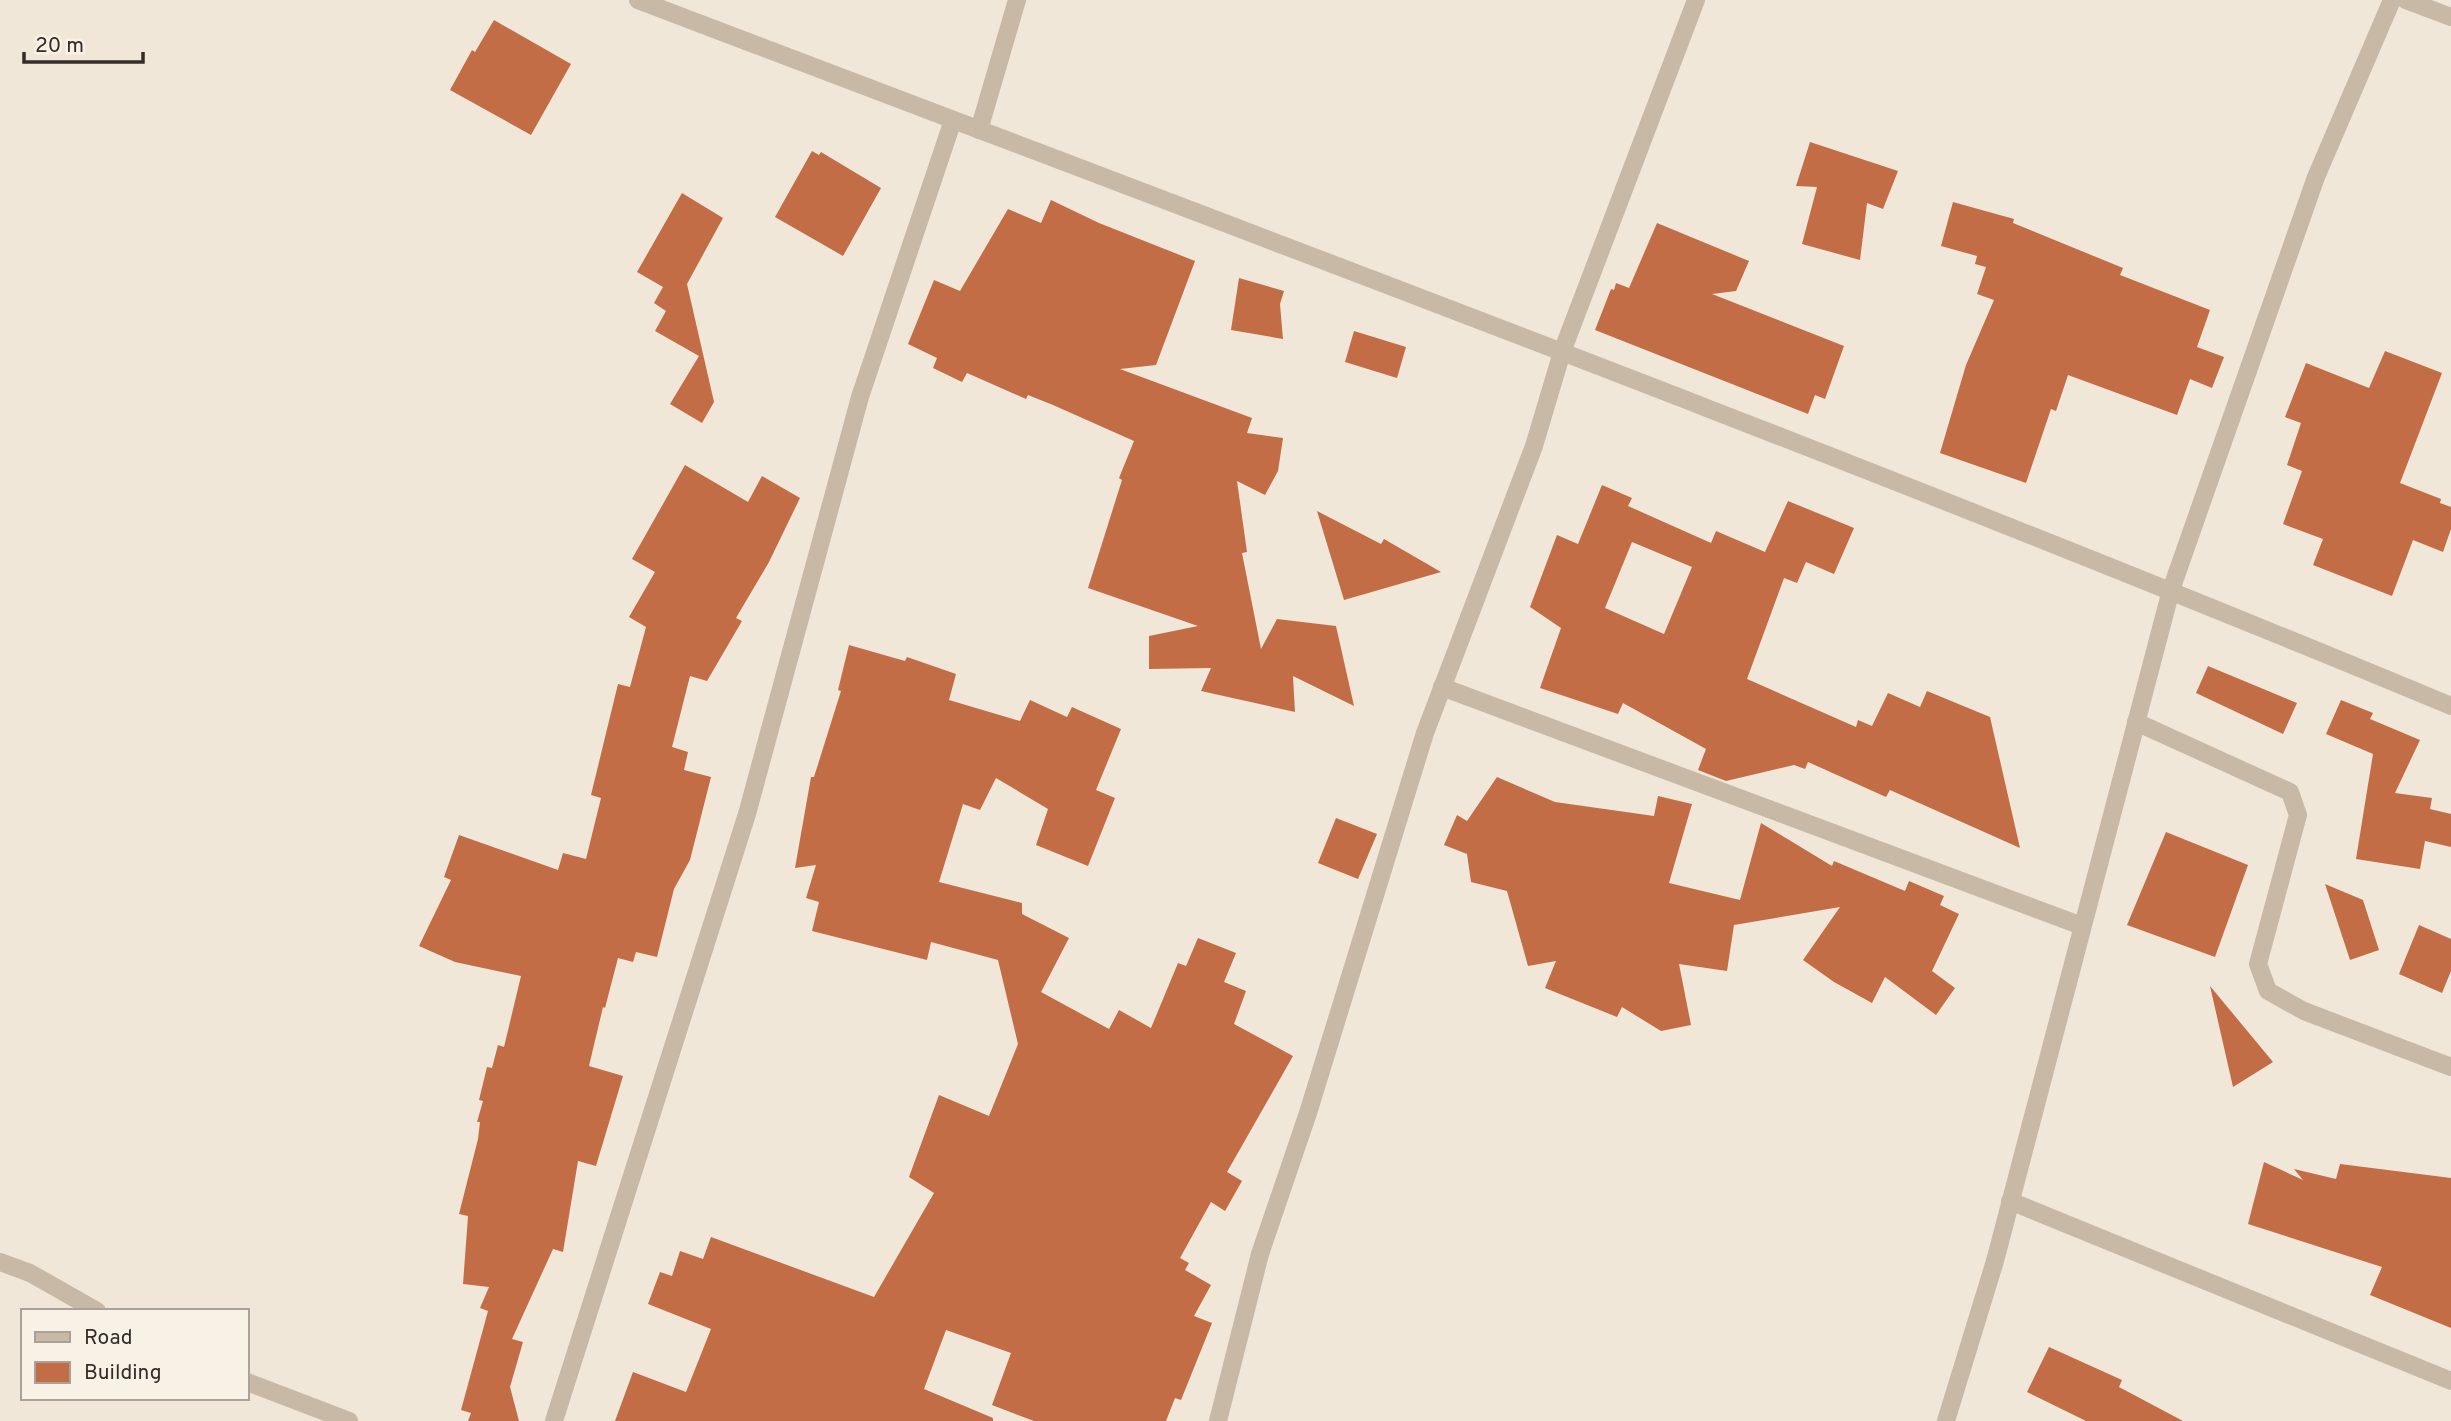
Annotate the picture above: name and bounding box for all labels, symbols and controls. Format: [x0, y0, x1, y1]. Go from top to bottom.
scale bar [24, 21, 144, 65]
text: 20 m [35, 33, 84, 60]
legend [21, 1309, 248, 1400]
text: Road [84, 1325, 133, 1352]
text: Building [84, 1360, 162, 1387]

